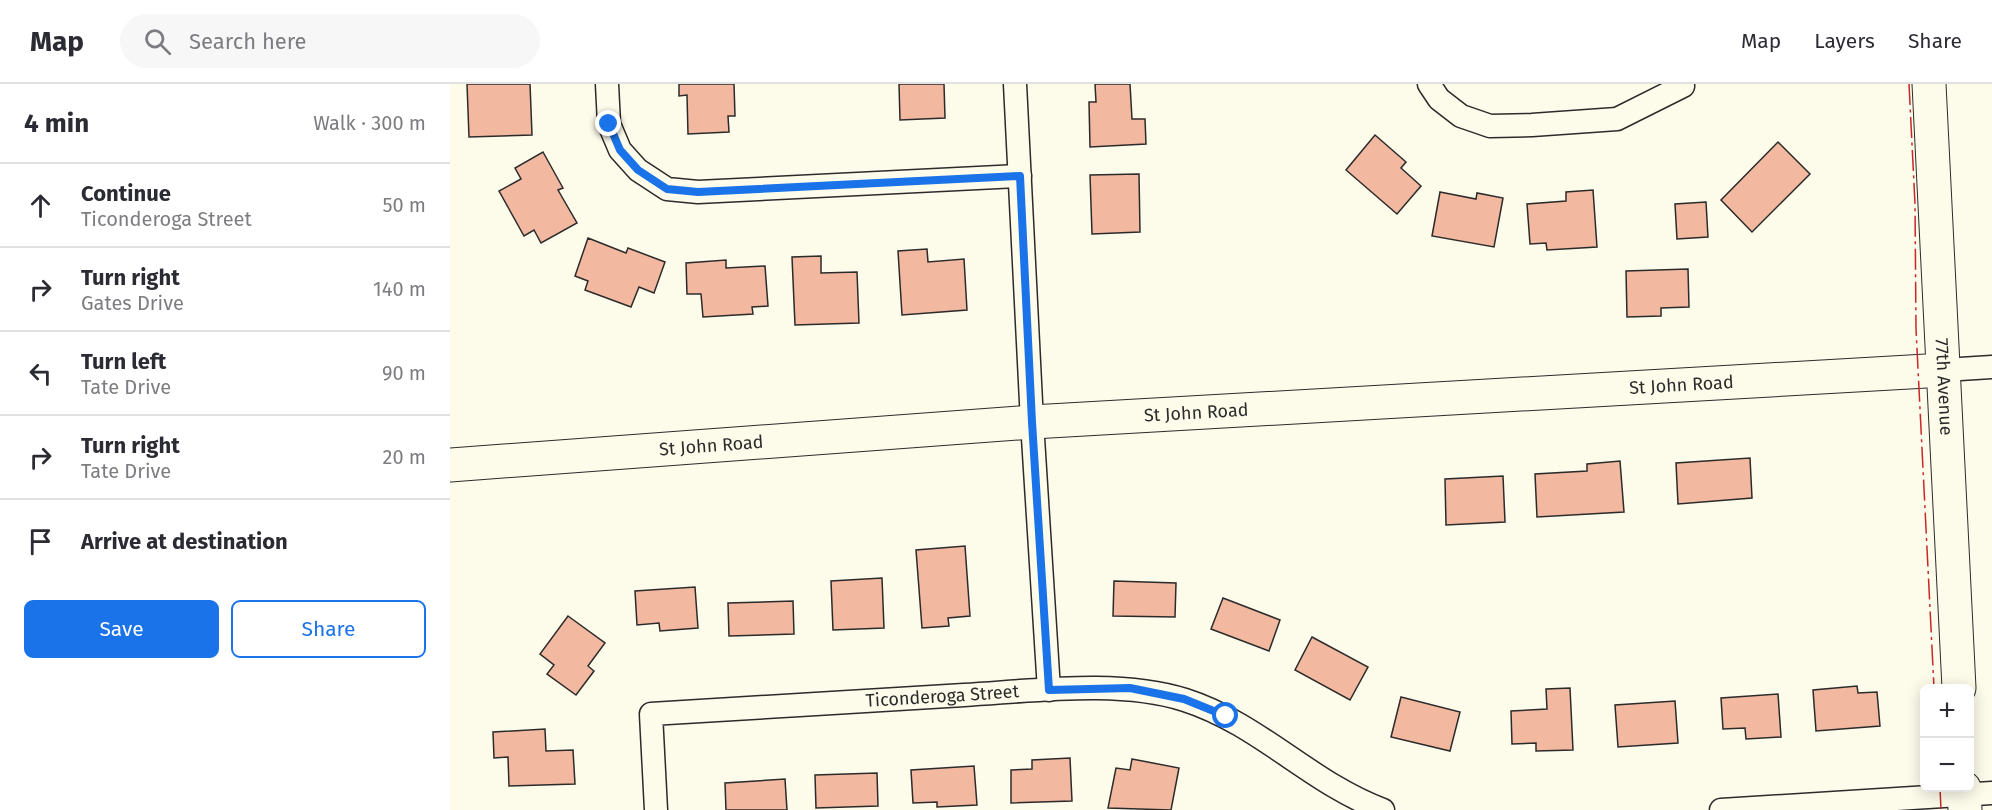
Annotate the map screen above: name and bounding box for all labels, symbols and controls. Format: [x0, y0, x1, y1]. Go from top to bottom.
search box [120, 14, 540, 68]
text: Map [30, 25, 84, 58]
icon: search [141, 25, 174, 58]
text: Search here [189, 28, 307, 55]
text: Map [1741, 28, 1781, 54]
text: Layers [1814, 28, 1875, 54]
text: Share [1908, 28, 1962, 54]
text: 4 min [24, 108, 89, 139]
route end [595, 110, 621, 136]
text: Walk · 300 m [313, 111, 426, 135]
text: Continue [81, 180, 171, 207]
icon: ahead [24, 189, 57, 222]
text: 50 m [382, 193, 426, 217]
text: Ticonderoga Street [81, 207, 252, 231]
text: Turn right [81, 264, 180, 291]
icon: right [24, 273, 57, 306]
text: 140 m [373, 277, 426, 301]
text: Gates Drive [81, 291, 184, 315]
street label: 77th Avenue [1931, 337, 1957, 436]
text: Turn left [81, 348, 166, 375]
icon: left [24, 357, 57, 390]
text: 90 m [382, 361, 426, 385]
street label: St John Road [1629, 371, 1734, 399]
text: Tate Drive [81, 375, 171, 399]
street label: St John Road [1143, 399, 1249, 427]
street label: St John Road [658, 431, 764, 461]
text: Turn right [81, 432, 180, 459]
icon: right [24, 441, 57, 474]
text: 20 m [383, 445, 426, 469]
text: Tate Drive [81, 459, 171, 483]
icon: arrive [24, 525, 57, 558]
text: Arrive at destination [81, 528, 288, 555]
button: Save [24, 600, 219, 658]
button: Share [231, 600, 426, 658]
street label: Ticonderoga Street [865, 680, 1020, 712]
map controls [1920, 684, 1974, 792]
button: + [1920, 684, 1974, 738]
route start [1212, 702, 1238, 728]
button: − [1920, 738, 1974, 792]

